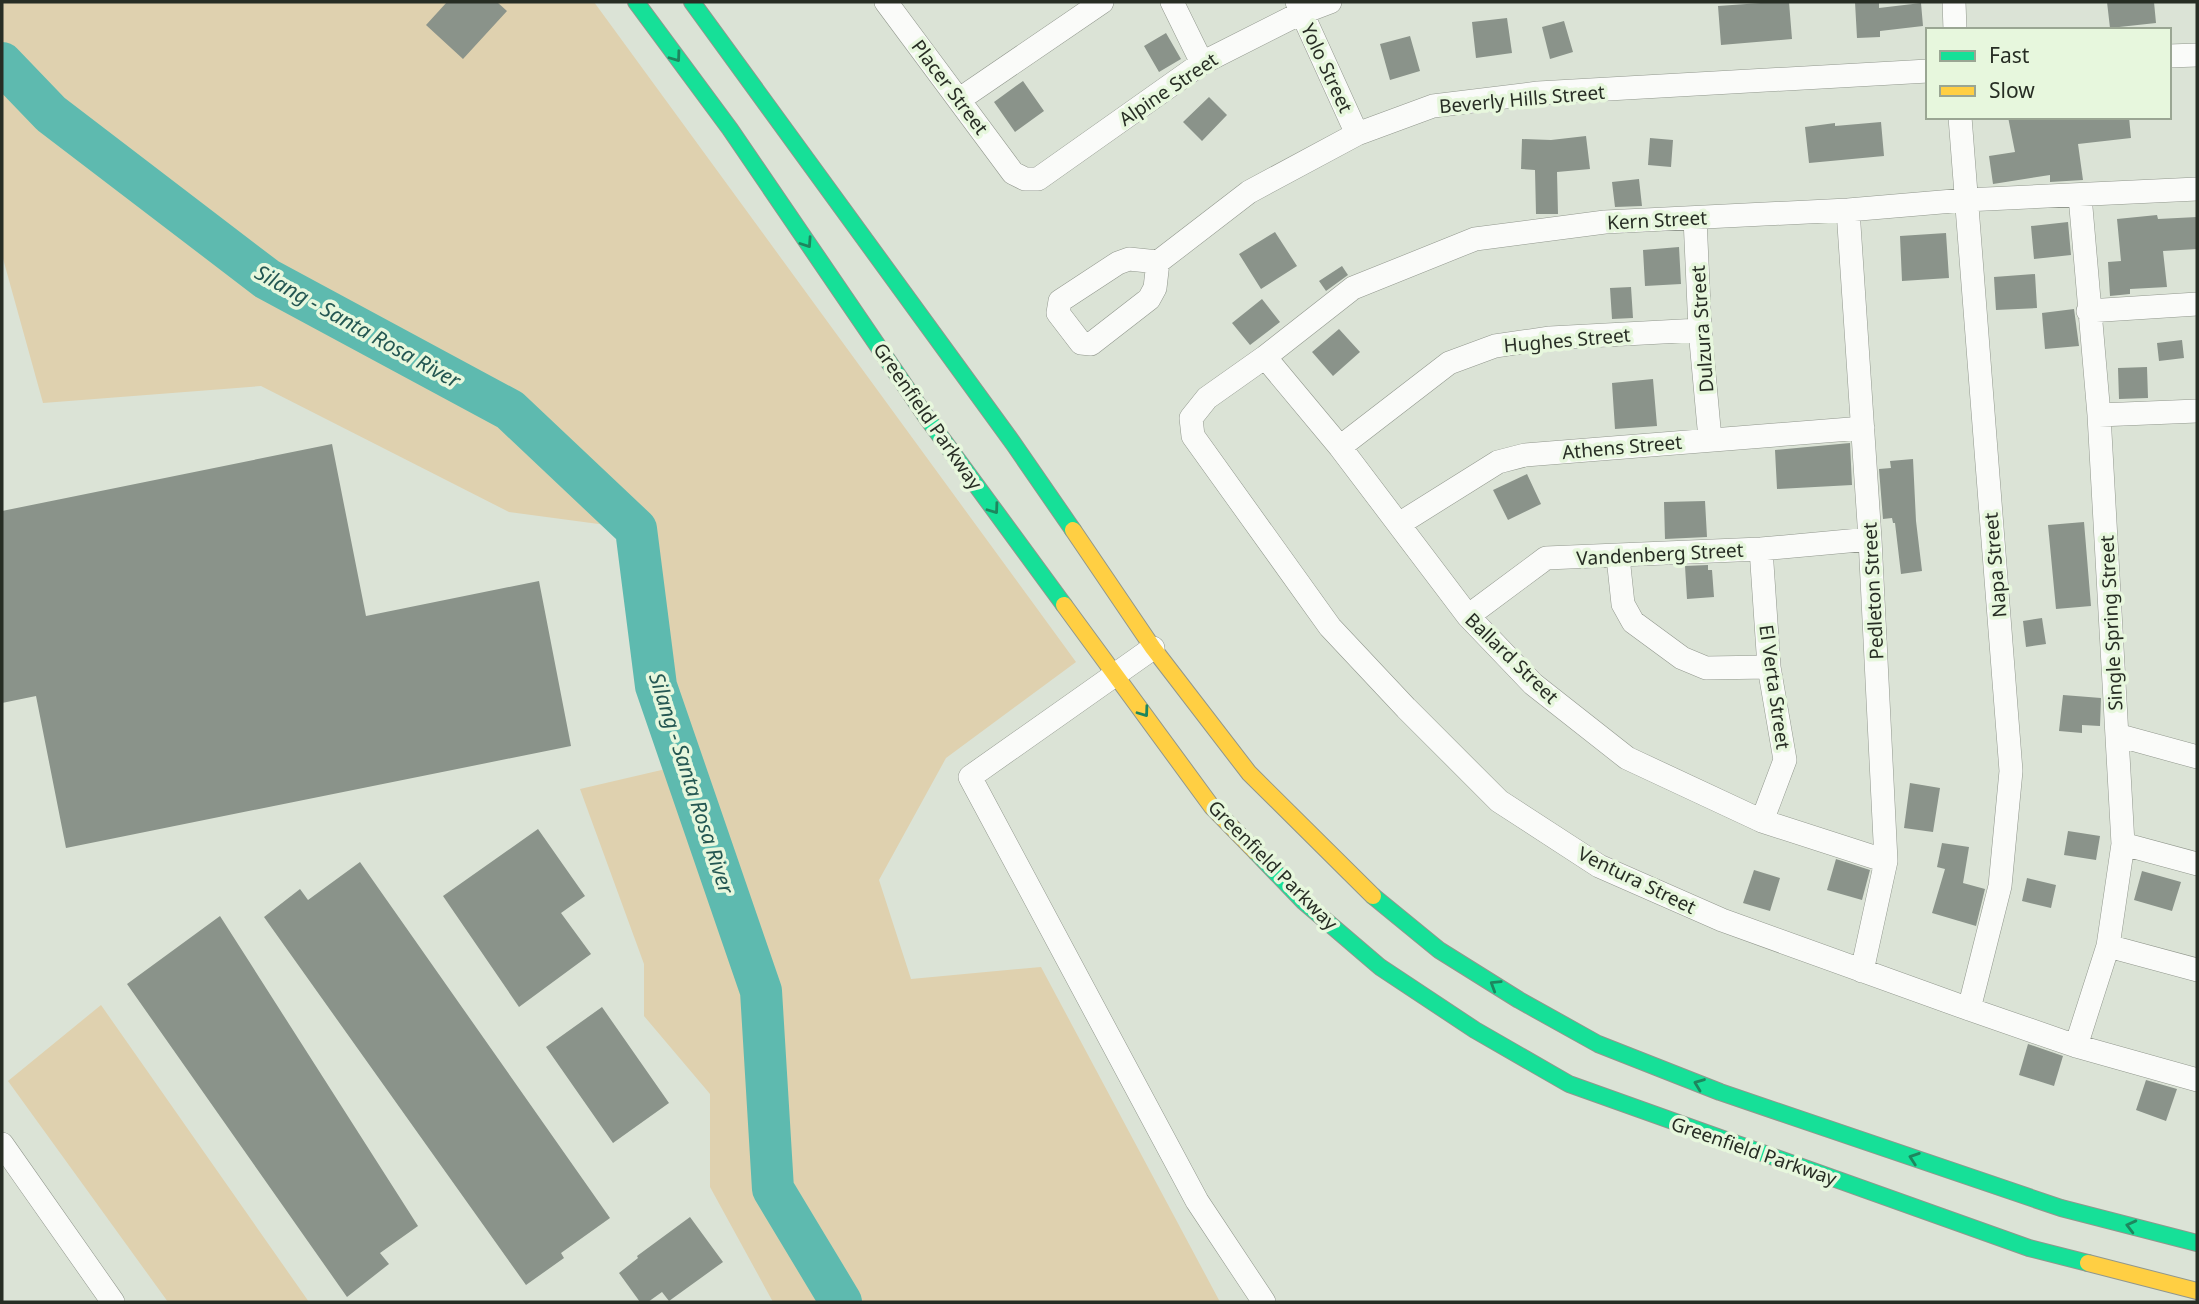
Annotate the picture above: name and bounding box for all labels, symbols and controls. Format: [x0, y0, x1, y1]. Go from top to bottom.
street label: Yolo Street [1295, 19, 1359, 117]
legend [1926, 28, 2171, 119]
street label: Placer Street [906, 34, 994, 140]
text: Fast [1989, 41, 2030, 69]
street label: Alpine Street [1113, 46, 1223, 132]
one-way arrow [668, 49, 681, 61]
text: Slow [1989, 76, 2035, 104]
street label: Beverly Hills Street [1438, 79, 1606, 119]
street label: Kern Street [1606, 204, 1708, 236]
one-way arrow [799, 235, 812, 248]
water label: Silang - Santa Rosa River [250, 258, 467, 395]
street label: Dulzura Street [1685, 264, 1719, 393]
street label: Hughes Street [1503, 322, 1632, 358]
street label: Greenfield Parkway [868, 337, 989, 495]
street label: Athens Street [1561, 429, 1683, 465]
one-way arrow [986, 501, 999, 514]
street label: Napa Street [1977, 511, 2013, 619]
street label: Pedleton Street [1856, 521, 1890, 660]
street label: Single Spring Street [2093, 535, 2129, 711]
street label: Vandenberg Street [1576, 537, 1744, 571]
street label: Ballard Street [1460, 607, 1565, 709]
street label: El Verta Street [1753, 623, 1797, 751]
water label: Silang - Santa Rosa River [643, 669, 741, 899]
one-way arrow [1135, 704, 1148, 717]
street label: Greenfield Parkway [1202, 794, 1344, 936]
street label: Ventura Street [1574, 840, 1700, 920]
one-way arrow [1490, 980, 1503, 993]
one-way arrow [1694, 1078, 1706, 1092]
street label: Greenfield Parkway [1668, 1110, 1841, 1192]
one-way arrow [1909, 1152, 1921, 1166]
one-way arrow [2125, 1220, 2137, 1234]

